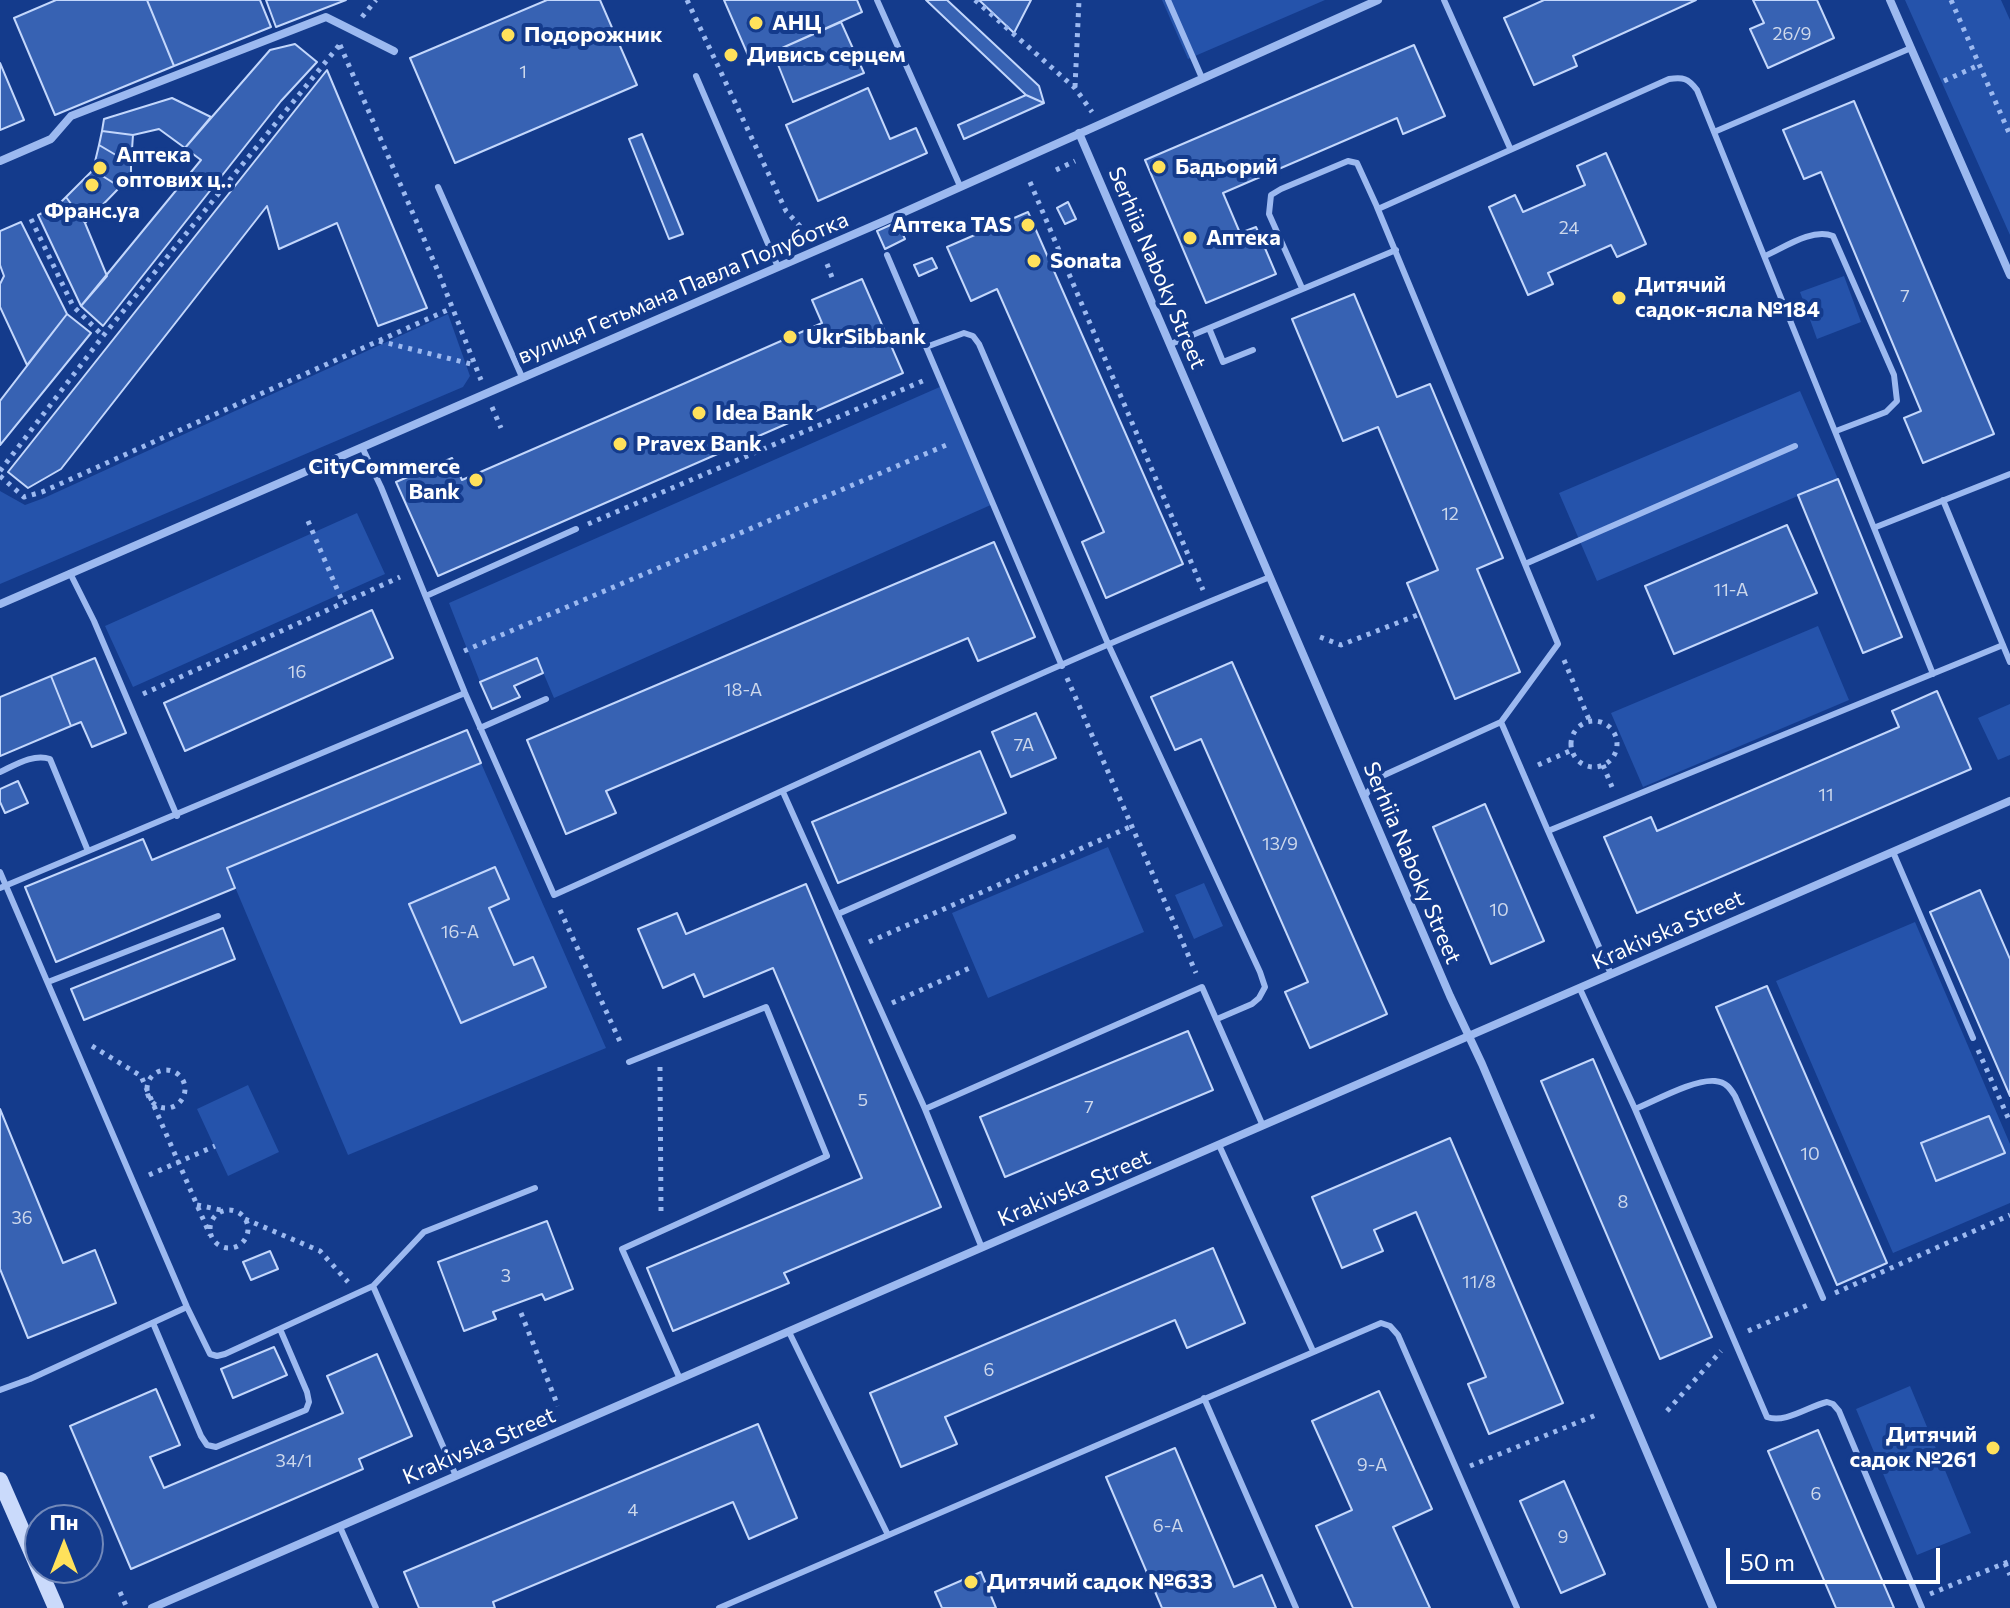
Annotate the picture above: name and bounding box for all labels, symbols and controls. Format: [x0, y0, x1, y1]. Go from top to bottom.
place label: АНЦ [772, 10, 821, 36]
marker: АНЦ [747, 14, 765, 32]
place label: Подорожник [524, 22, 662, 48]
house number: 26/9 [1773, 23, 1811, 45]
marker: Подорожник [499, 26, 517, 44]
place label: Дивись серцем [747, 42, 906, 68]
marker: Дивись серцем [722, 46, 740, 64]
house number: 1 [519, 61, 527, 83]
place label: Аптека оптових ц‥ [116, 142, 232, 194]
place label: Бадьорий [1175, 154, 1278, 180]
marker: Бадьорий [1150, 158, 1168, 176]
marker: Аптека оптових ц‥ [91, 159, 109, 177]
street label: Serhiia Naboky Street [1102, 163, 1212, 373]
marker: Франс.уа [83, 176, 101, 194]
place label: Франс.уа [44, 198, 140, 224]
street label: вулиця Гетьмана Павла Полуботка [514, 206, 852, 370]
place label: Аптека TAS [892, 212, 1012, 238]
marker: Аптека TAS [1019, 216, 1037, 234]
house number: 24 [1559, 217, 1579, 239]
place label: Аптека [1206, 225, 1281, 251]
marker: Аптека [1181, 229, 1199, 247]
place label: Sonata [1050, 248, 1122, 274]
marker: Sonata [1025, 252, 1043, 270]
place label: Дитячий садок-ясла №184 [1635, 272, 1820, 324]
house number: 7 [1900, 285, 1910, 307]
marker: Дитячий садок-ясла №184 [1610, 289, 1628, 307]
place label: UkrSibbank [806, 324, 926, 350]
marker: UkrSibbank [781, 328, 799, 346]
place label: Idea Bank [715, 400, 814, 426]
marker: Idea Bank [690, 404, 708, 422]
place label: Pravex Bank [636, 431, 762, 457]
marker: Pravex Bank [611, 435, 629, 453]
place label: CityCommerce Bank [308, 454, 460, 506]
marker: CityCommerce Bank [467, 471, 485, 489]
house number: 12 [1441, 503, 1459, 525]
house number: 11-А [1713, 579, 1749, 601]
house number: 16 [288, 661, 306, 683]
house number: 18-А [724, 679, 762, 701]
house number: 7А [1014, 734, 1034, 756]
street label: Serhiia Naboky Street [1357, 758, 1467, 968]
house number: 11 [1818, 784, 1834, 806]
house number: 13/9 [1262, 833, 1298, 855]
street label: Krakivska Street [1588, 885, 1748, 975]
house number: 10 [1489, 899, 1509, 921]
house number: 16-А [441, 921, 479, 943]
house number: 5 [858, 1089, 868, 1111]
house number: 7 [1084, 1096, 1094, 1118]
house number: 10 [1800, 1143, 1820, 1165]
street label: Krakivska Street [994, 1144, 1154, 1232]
house number: 8 [1618, 1191, 1628, 1213]
house number: 36 [11, 1207, 33, 1229]
house number: 3 [501, 1265, 511, 1287]
house number: 11/8 [1462, 1271, 1496, 1293]
house number: 6 [984, 1359, 994, 1381]
street label: Krakivska Street [399, 1402, 559, 1490]
place label: Дитячий садок №261 [1849, 1422, 1977, 1474]
marker: Дитячий садок №261 [1984, 1439, 2002, 1457]
house number: 34/1 [276, 1450, 312, 1472]
house number: 9-А [1357, 1454, 1387, 1476]
house number: 6 [1811, 1483, 1821, 1505]
house number: 4 [628, 1499, 638, 1521]
north arrow [24, 1504, 104, 1584]
text: Пн [49, 1508, 79, 1535]
house number: 6-А [1153, 1515, 1183, 1537]
house number: 9 [1558, 1526, 1568, 1548]
scale bar [1730, 1532, 1944, 1582]
text: 50 m [1740, 1547, 1795, 1576]
place label: Дитячий садок №633 [987, 1569, 1213, 1595]
marker: Дитячий садок №633 [962, 1573, 980, 1591]

